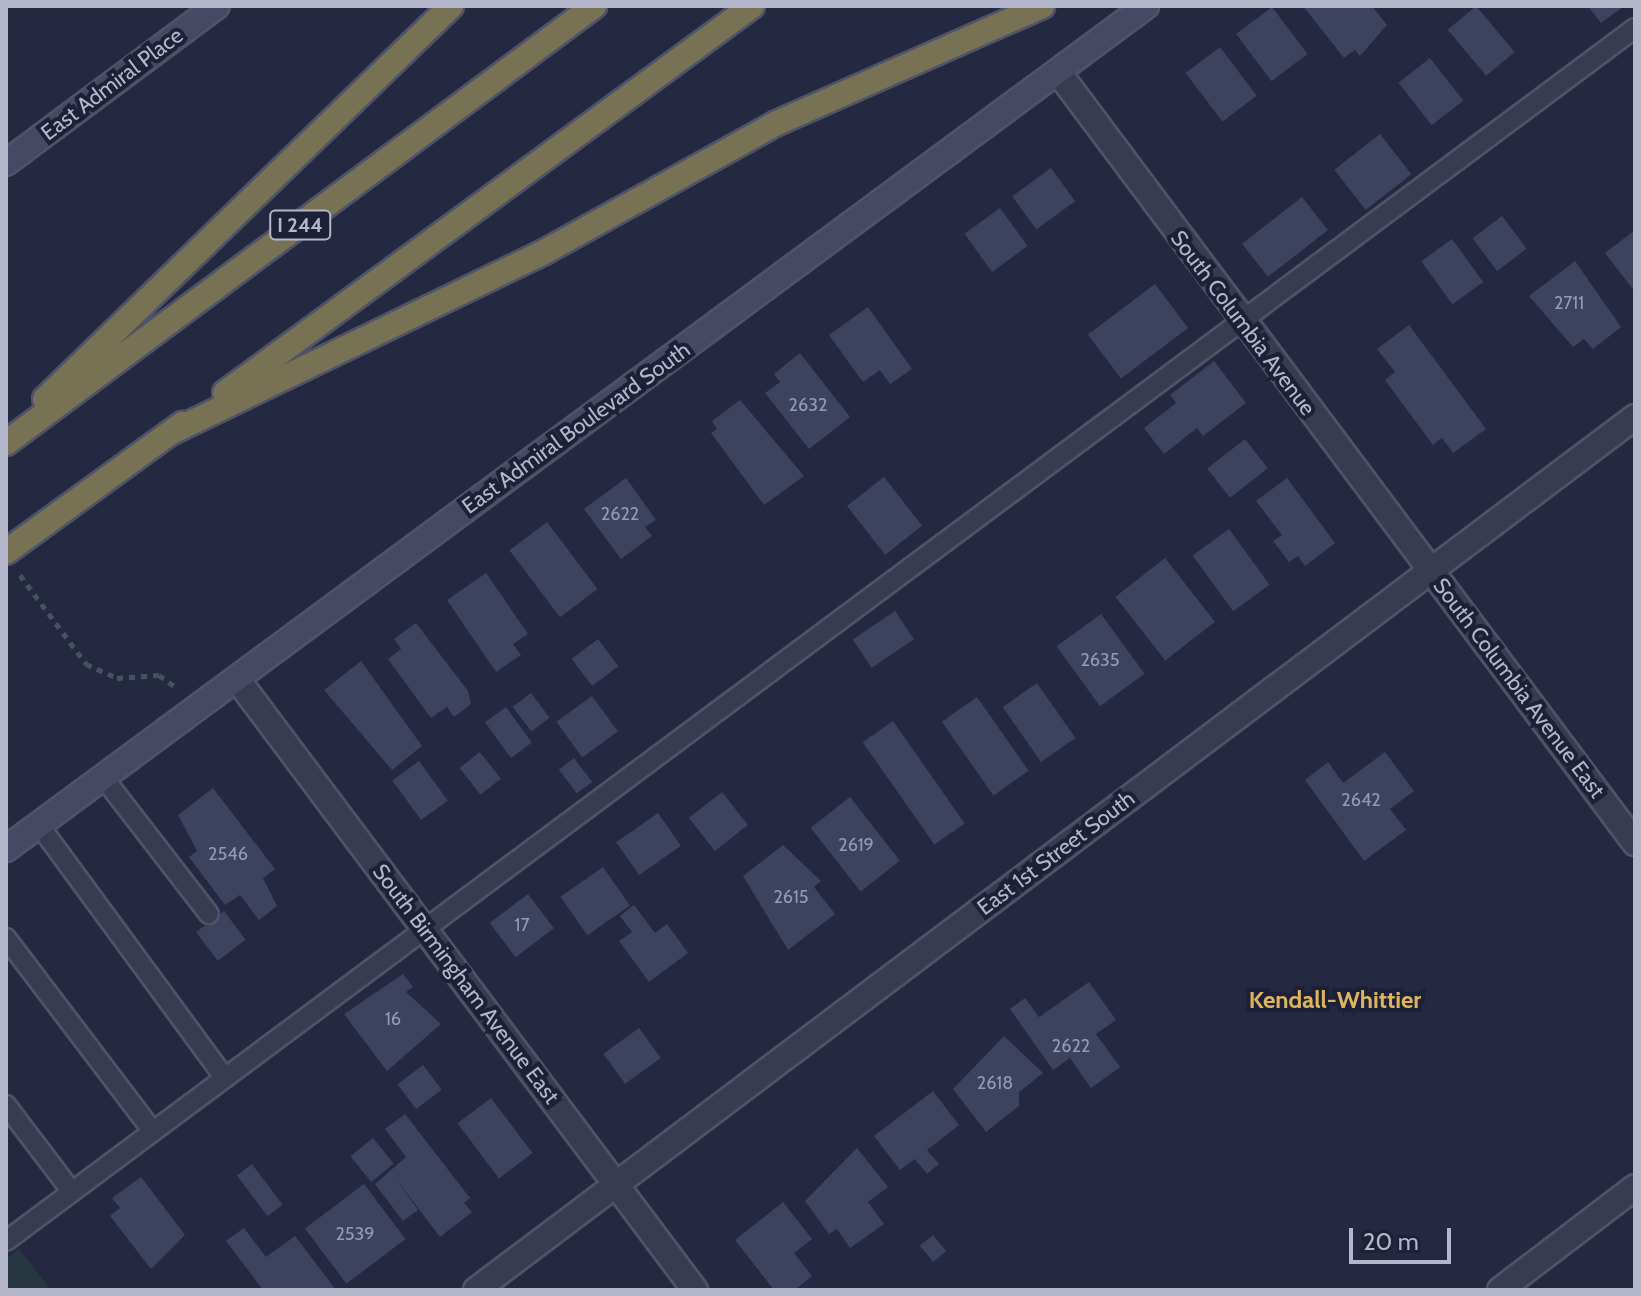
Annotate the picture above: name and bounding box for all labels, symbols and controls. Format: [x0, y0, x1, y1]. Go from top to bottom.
street label: East Admiral Place [36, 22, 188, 146]
road number: I 244 [268, 209, 332, 241]
street label: South Columbia Avenue [1165, 226, 1321, 420]
house number: 2711 [1554, 292, 1584, 314]
street label: East Admiral Boulevard South [457, 336, 695, 520]
house number: 2632 [789, 394, 827, 416]
house number: 2622 [601, 503, 639, 525]
street label: South Columbia Avenue East [1428, 573, 1610, 803]
house number: 2635 [1080, 649, 1120, 671]
street label: East 1st Street South [972, 785, 1140, 921]
house number: 2642 [1341, 789, 1381, 811]
house number: 2619 [838, 834, 874, 856]
house number: 2546 [208, 843, 248, 865]
street label: South Birmingham Avenue East [367, 859, 565, 1109]
house number: 2615 [773, 886, 809, 908]
house number: 17 [515, 914, 529, 936]
district label: Kendall-Whittier [1249, 986, 1421, 1014]
house number: 16 [385, 1008, 401, 1030]
house number: 2622 [1052, 1035, 1090, 1057]
house number: 2618 [977, 1072, 1013, 1094]
scale bar [1353, 1212, 1455, 1262]
house number: 2539 [335, 1223, 375, 1245]
text: 20 m [1363, 1227, 1419, 1256]

